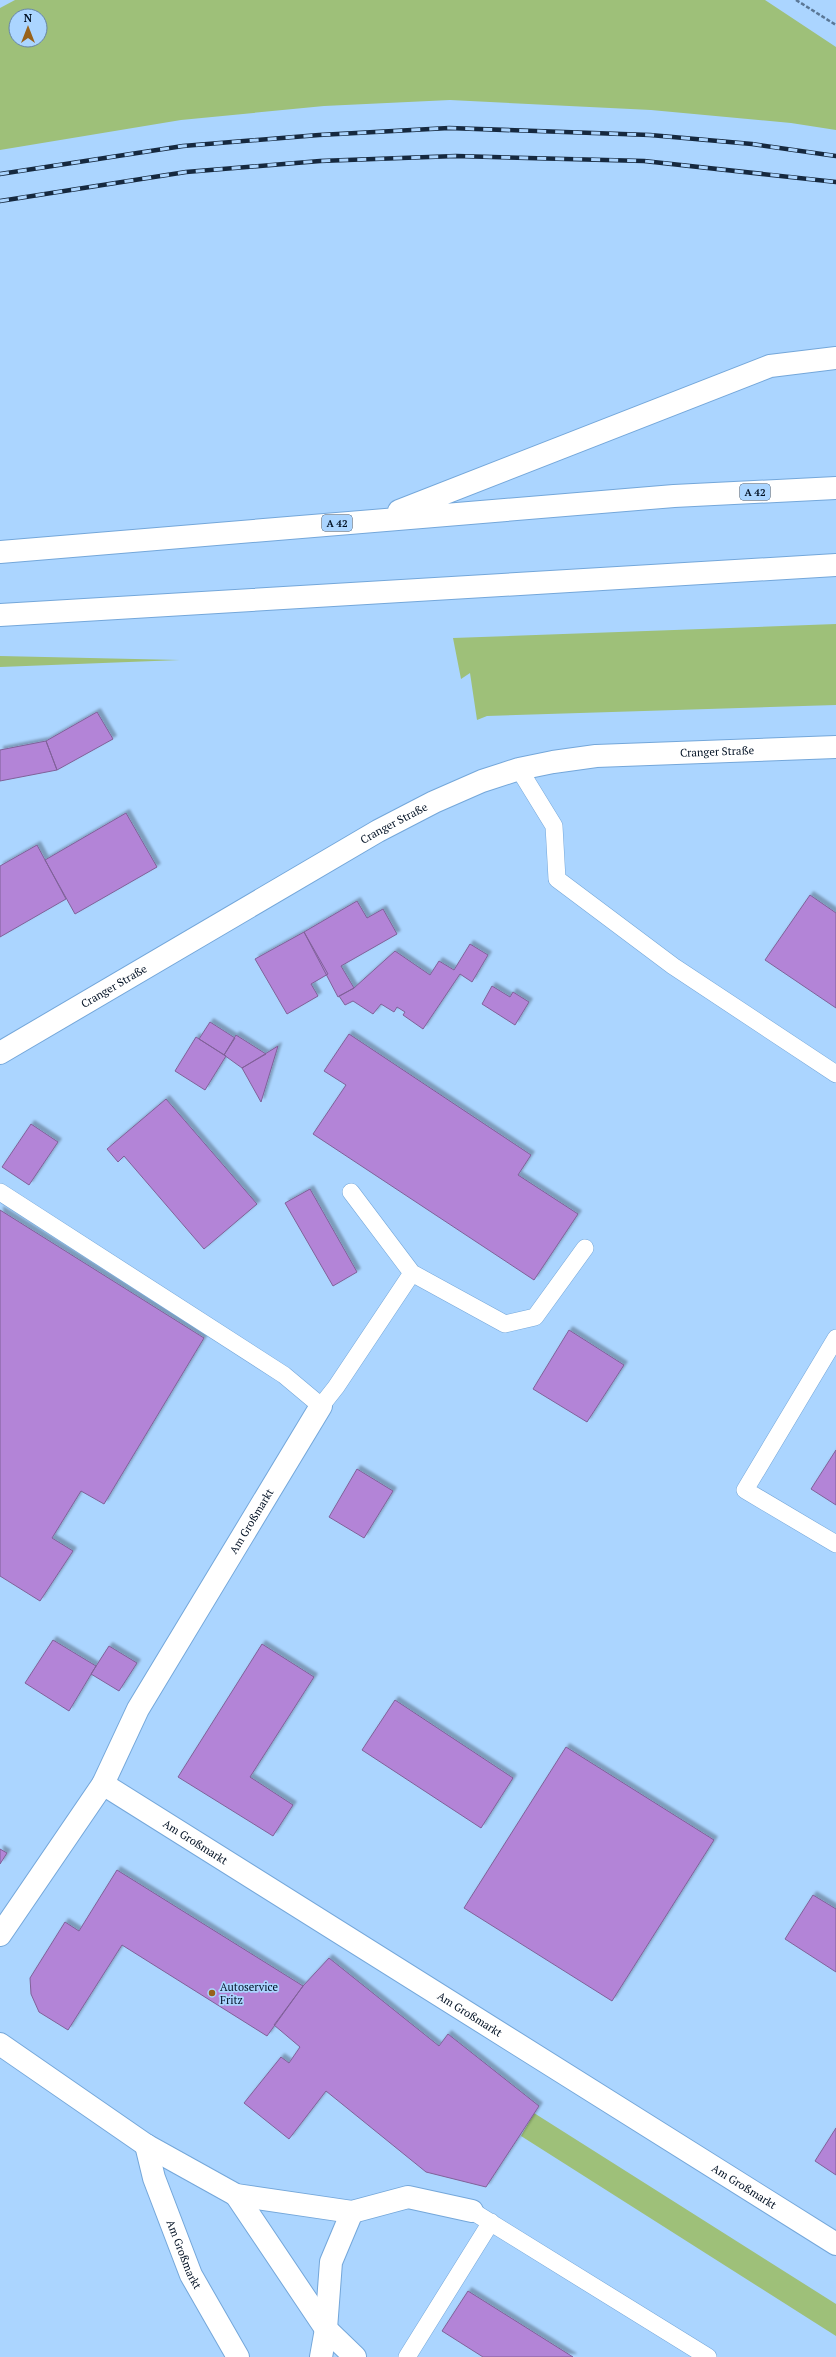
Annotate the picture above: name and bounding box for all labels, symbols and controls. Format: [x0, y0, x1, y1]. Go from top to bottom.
north arrow [8, 8, 48, 48]
text: N [24, 11, 33, 25]
road number: A 42 [740, 484, 770, 500]
road number: A 42 [322, 515, 352, 531]
street label: Cranger Straße [680, 743, 755, 760]
street label: Cranger Straße [358, 799, 430, 847]
street label: Cranger Straße [78, 961, 150, 1011]
street label: Am Großmarkt [226, 1486, 277, 1556]
street label: Am Großmarkt [160, 1816, 230, 1867]
place label: Autoservice Fritz [220, 1980, 279, 2007]
marker: Autoservice Fritz [207, 1988, 217, 1998]
street label: Am Großmarkt [435, 1989, 505, 2040]
street label: Am Großmarkt [709, 2161, 779, 2212]
street label: Am Großmarkt [164, 2218, 205, 2292]

